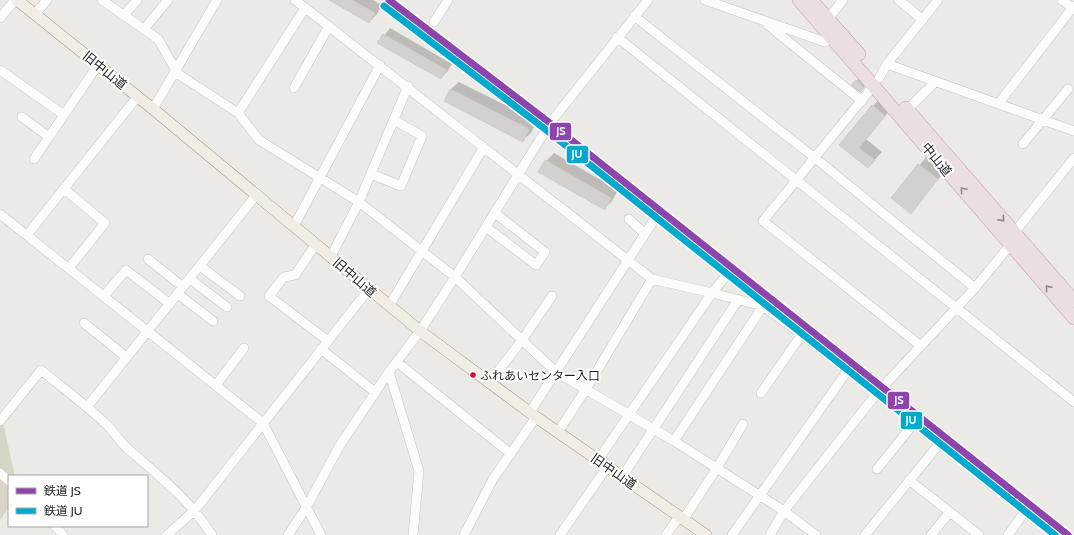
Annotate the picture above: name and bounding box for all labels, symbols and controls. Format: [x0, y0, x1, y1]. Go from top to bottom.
street label: 旧中山道 [80, 47, 130, 93]
line badge: JS [549, 122, 572, 141]
text: JS [555, 124, 566, 138]
street label: 中山道 [918, 139, 956, 179]
line badge: JU [566, 145, 589, 164]
text: JU [570, 147, 583, 161]
one-way arrow [961, 187, 968, 195]
one-way arrow [998, 215, 1005, 222]
street label: 旧中山道 [330, 254, 380, 300]
one-way arrow [1046, 286, 1053, 293]
place label: ふれあいセンター入口 [480, 368, 600, 383]
marker: ふれあいセンター入口 [468, 370, 478, 380]
line badge: JS [887, 391, 910, 410]
text: JS [893, 393, 904, 407]
line badge: JU [900, 411, 923, 430]
text: JU [904, 413, 917, 427]
street label: 旧中山道 [588, 450, 640, 492]
legend [8, 475, 148, 527]
text: 鉄道 JS [44, 483, 81, 498]
text: 鉄道 JU [44, 503, 82, 518]

